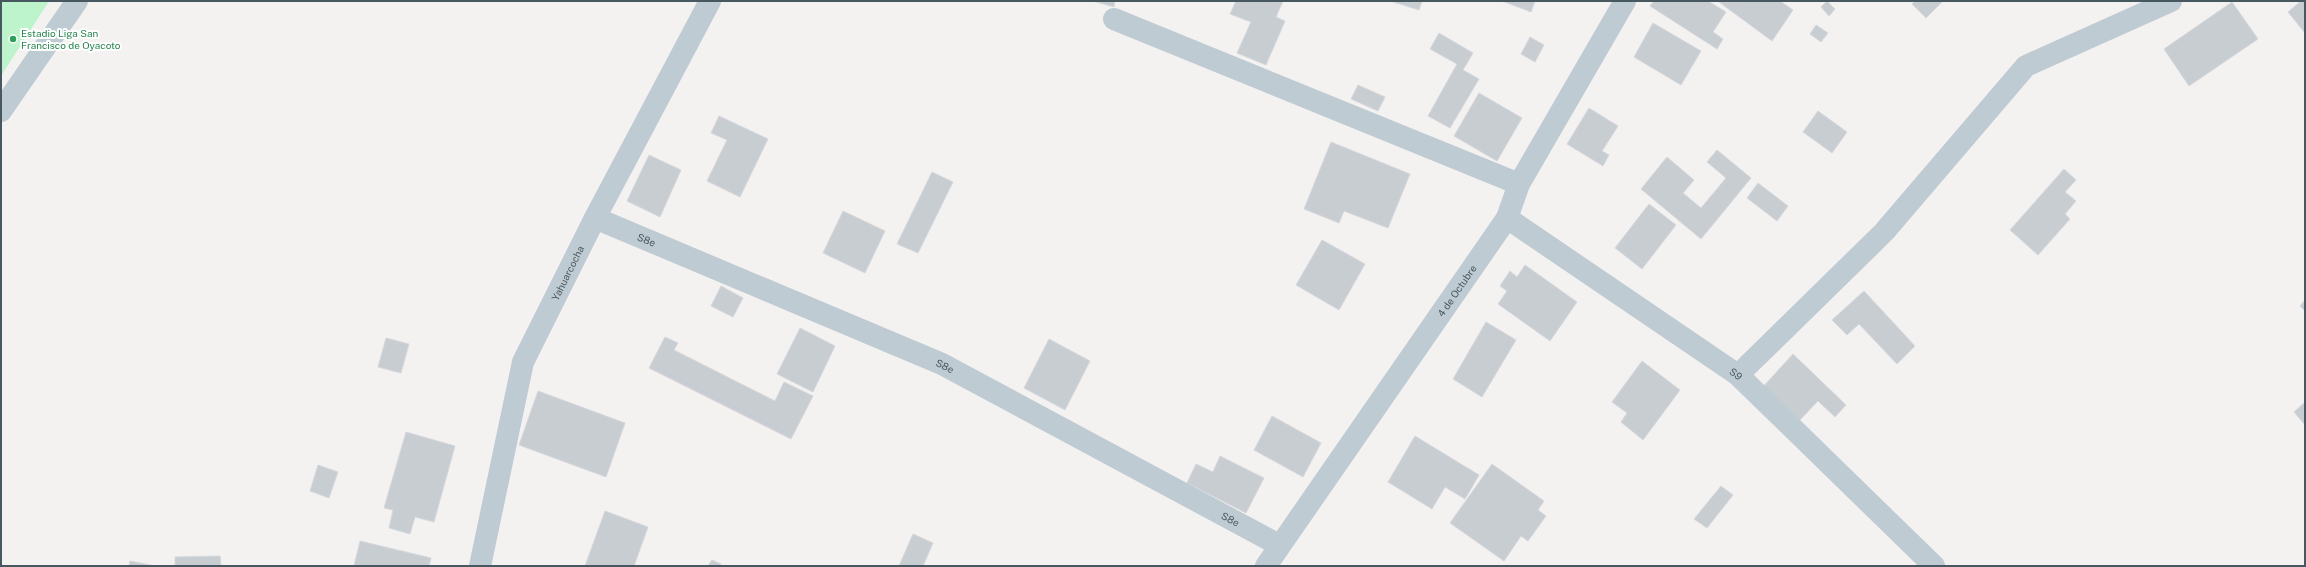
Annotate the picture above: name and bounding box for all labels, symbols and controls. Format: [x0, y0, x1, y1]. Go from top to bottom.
place label: Estadio Liga San Francisco de Oyacoto [21, 27, 121, 51]
marker: Estadio Liga San Francisco de Oyacoto [8, 34, 18, 44]
street label: S8e [636, 231, 658, 249]
street label: Yahuarcocha [549, 244, 586, 302]
street label: 4 de Octubre [1435, 262, 1479, 319]
street label: S8e [934, 356, 957, 376]
street label: S9 [1727, 365, 1745, 382]
street label: S8e [1219, 509, 1242, 529]

